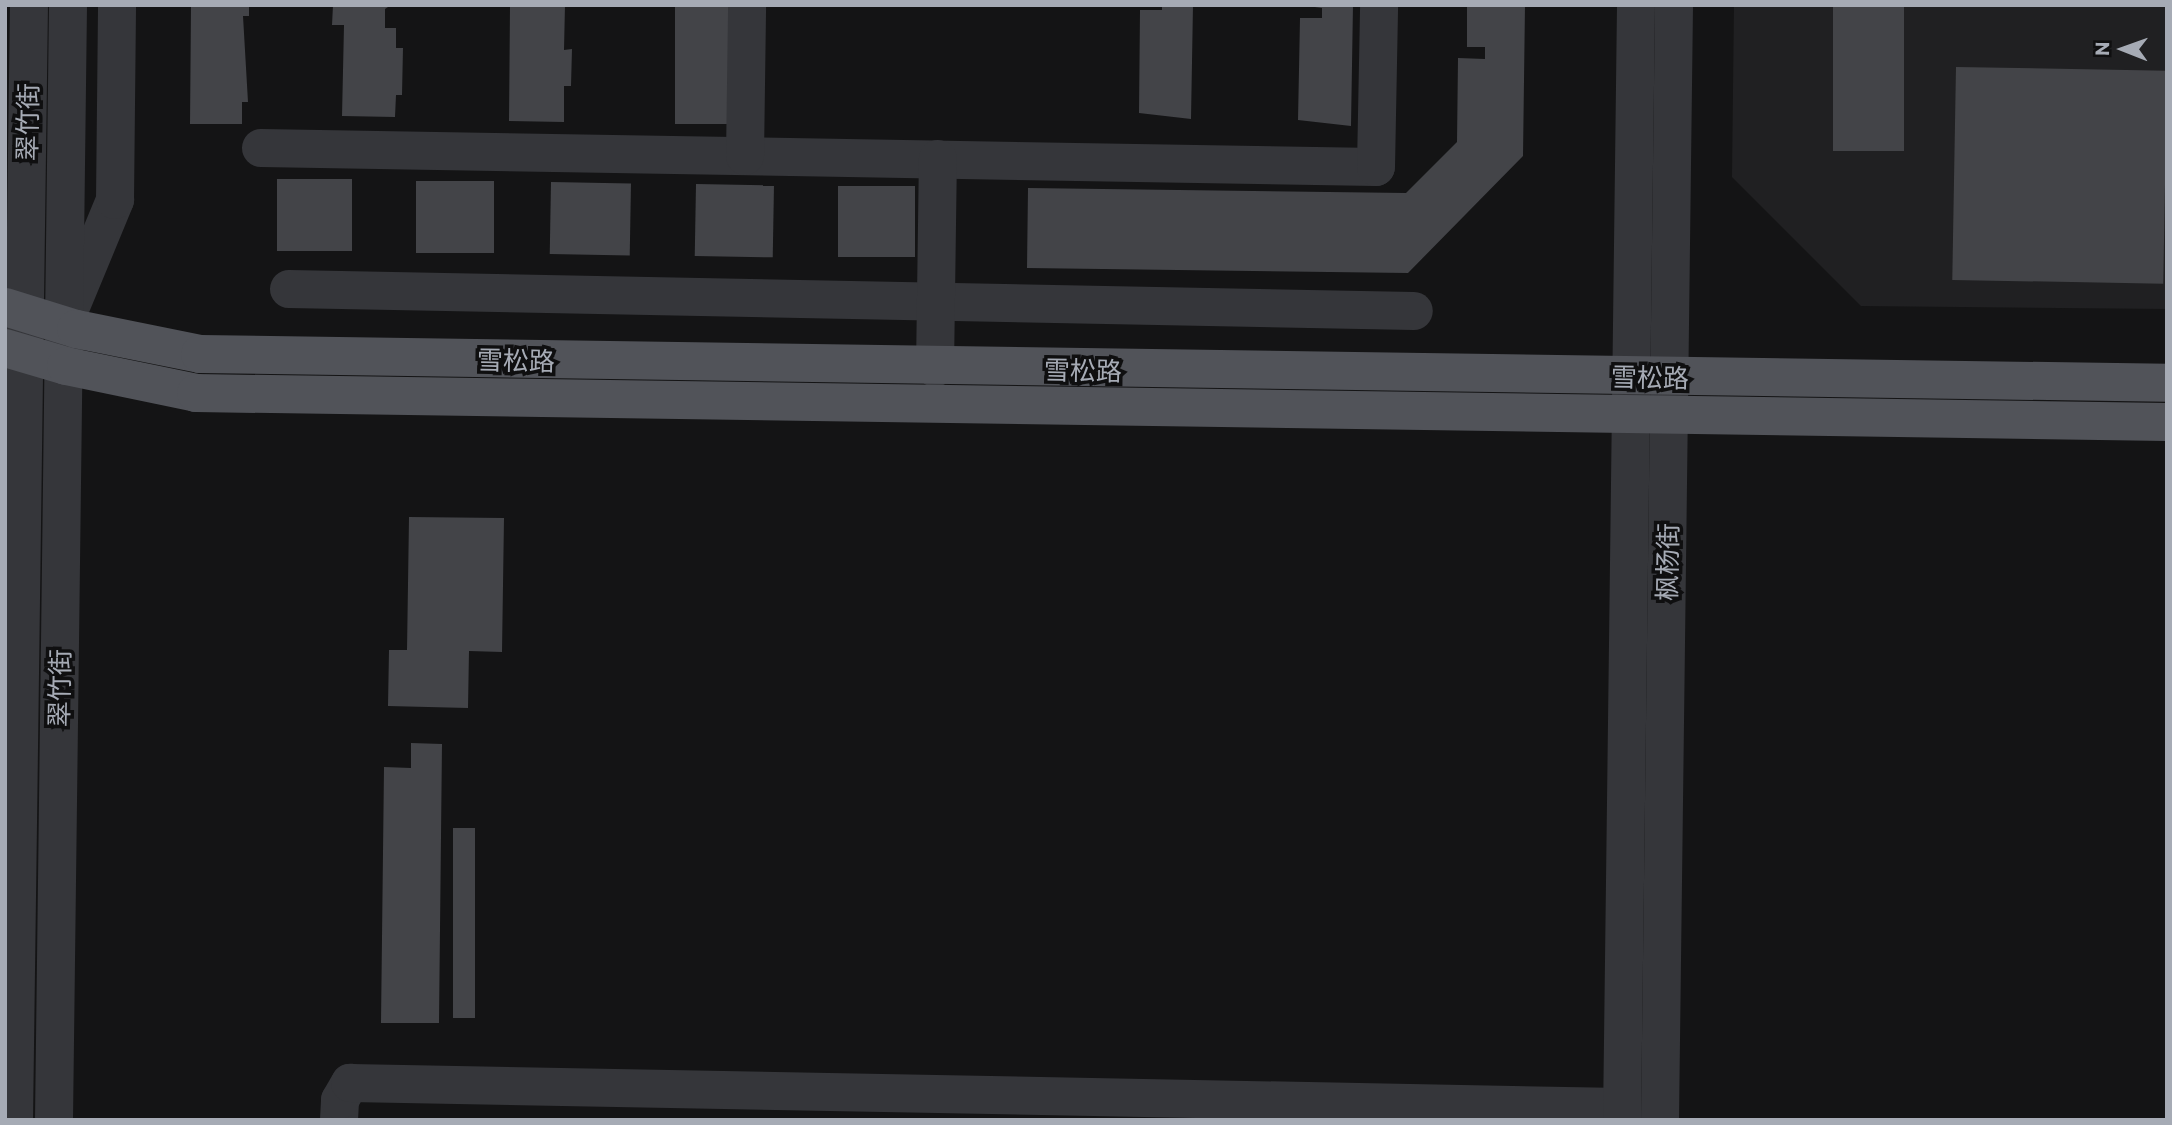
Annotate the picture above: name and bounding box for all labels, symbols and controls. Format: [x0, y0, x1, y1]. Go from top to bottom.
north arrow [2088, 14, 2158, 84]
text: N [2090, 41, 2113, 56]
street label: 翠竹街 [11, 83, 43, 161]
street label: 雪松路 [477, 344, 555, 376]
street label: 雪松路 [1044, 354, 1122, 386]
street label: 雪松路 [1611, 361, 1689, 393]
street label: 枫杨街 [1651, 523, 1683, 601]
street label: 翠竹街 [43, 649, 75, 727]

